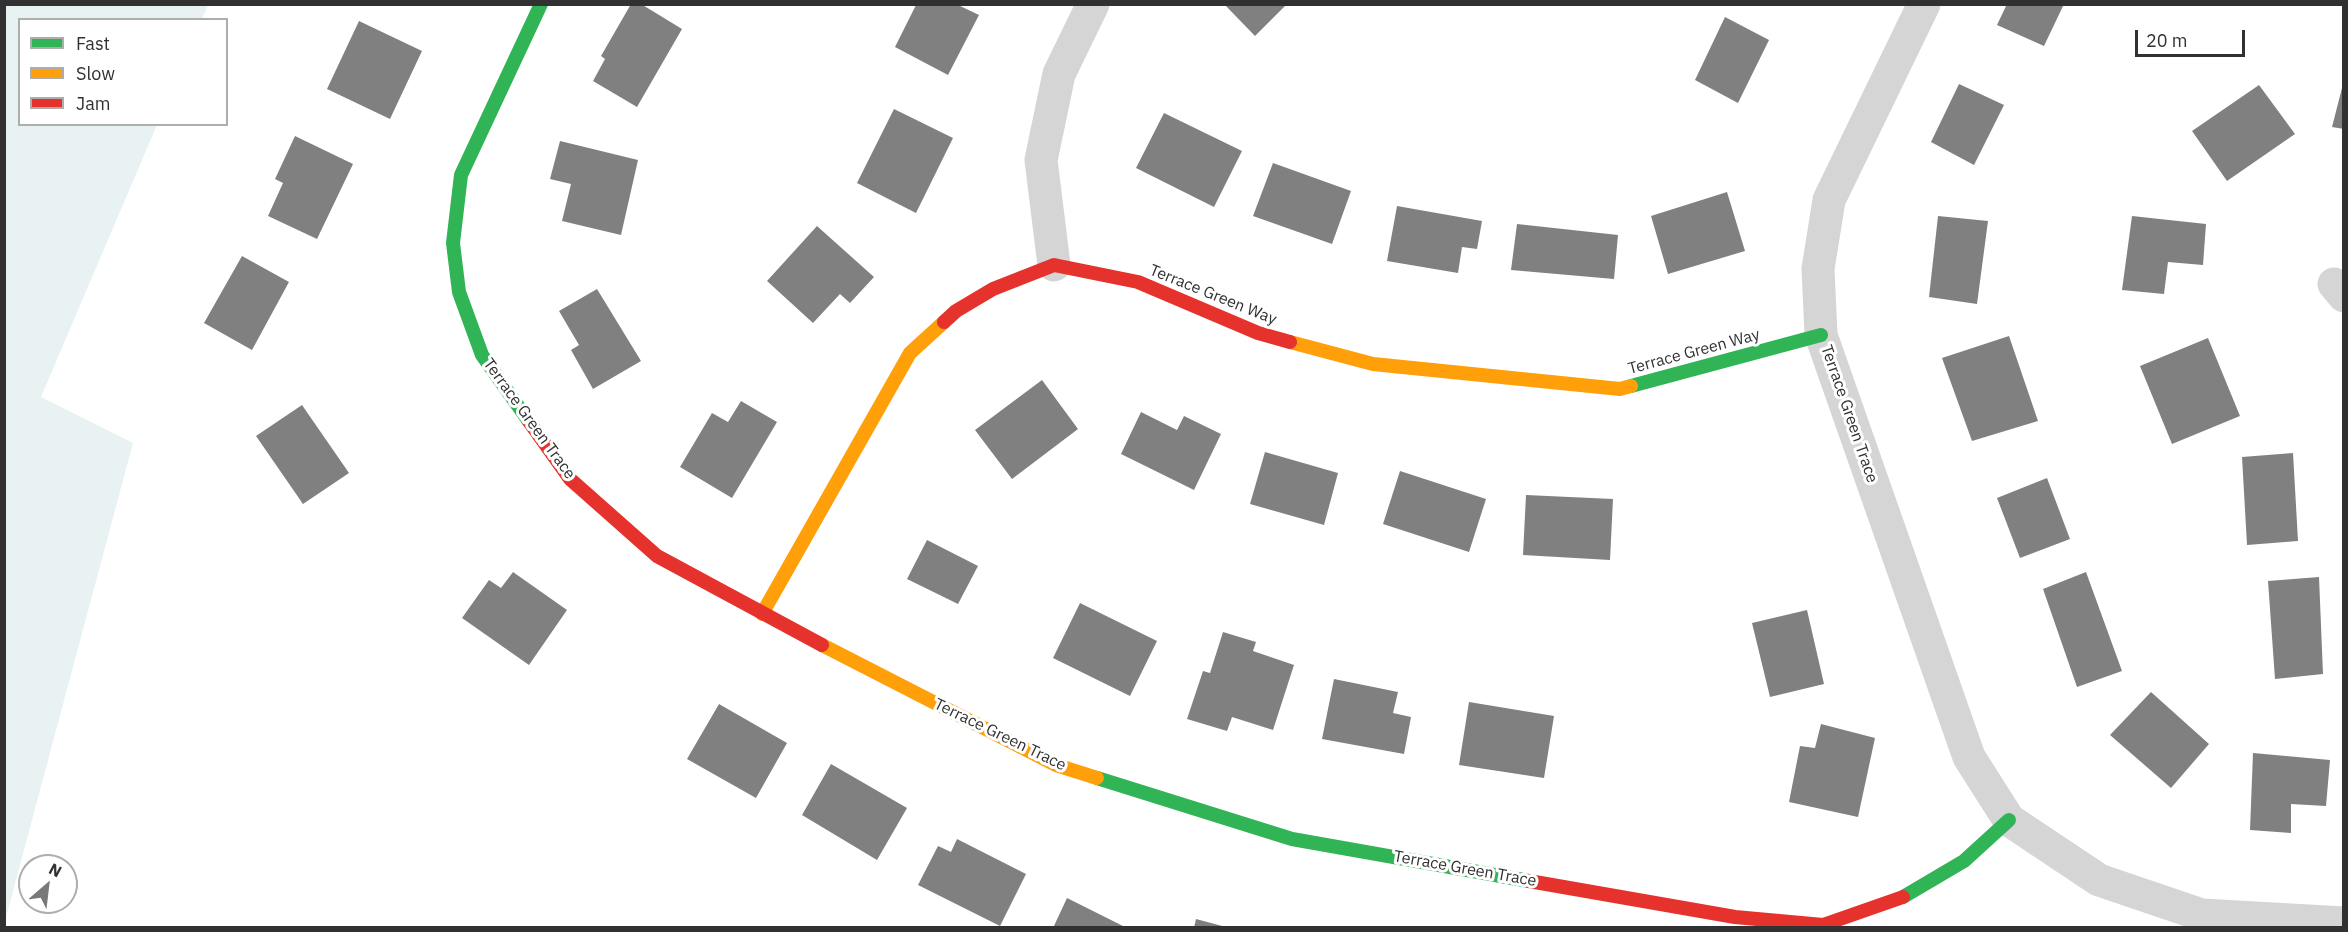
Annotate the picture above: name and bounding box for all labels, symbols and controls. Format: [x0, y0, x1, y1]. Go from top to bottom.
legend [18, 18, 228, 126]
scale bar [2138, 18, 2248, 56]
text: 20 m [2146, 29, 2188, 52]
text: Fast [76, 32, 110, 55]
text: Slow [76, 62, 115, 85]
text: Jam [76, 92, 111, 115]
street label: Terrace Green Way [1147, 261, 1279, 329]
street label: Terrace Green Way [1626, 325, 1762, 379]
street label: Terrace Green Trace [1816, 343, 1882, 485]
street label: Terrace Green Trace [479, 355, 579, 483]
street label: Terrace Green Trace [931, 695, 1069, 775]
street label: Terrace Green Trace [1392, 847, 1538, 891]
north arrow [18, 854, 78, 914]
text: N [46, 858, 65, 881]

